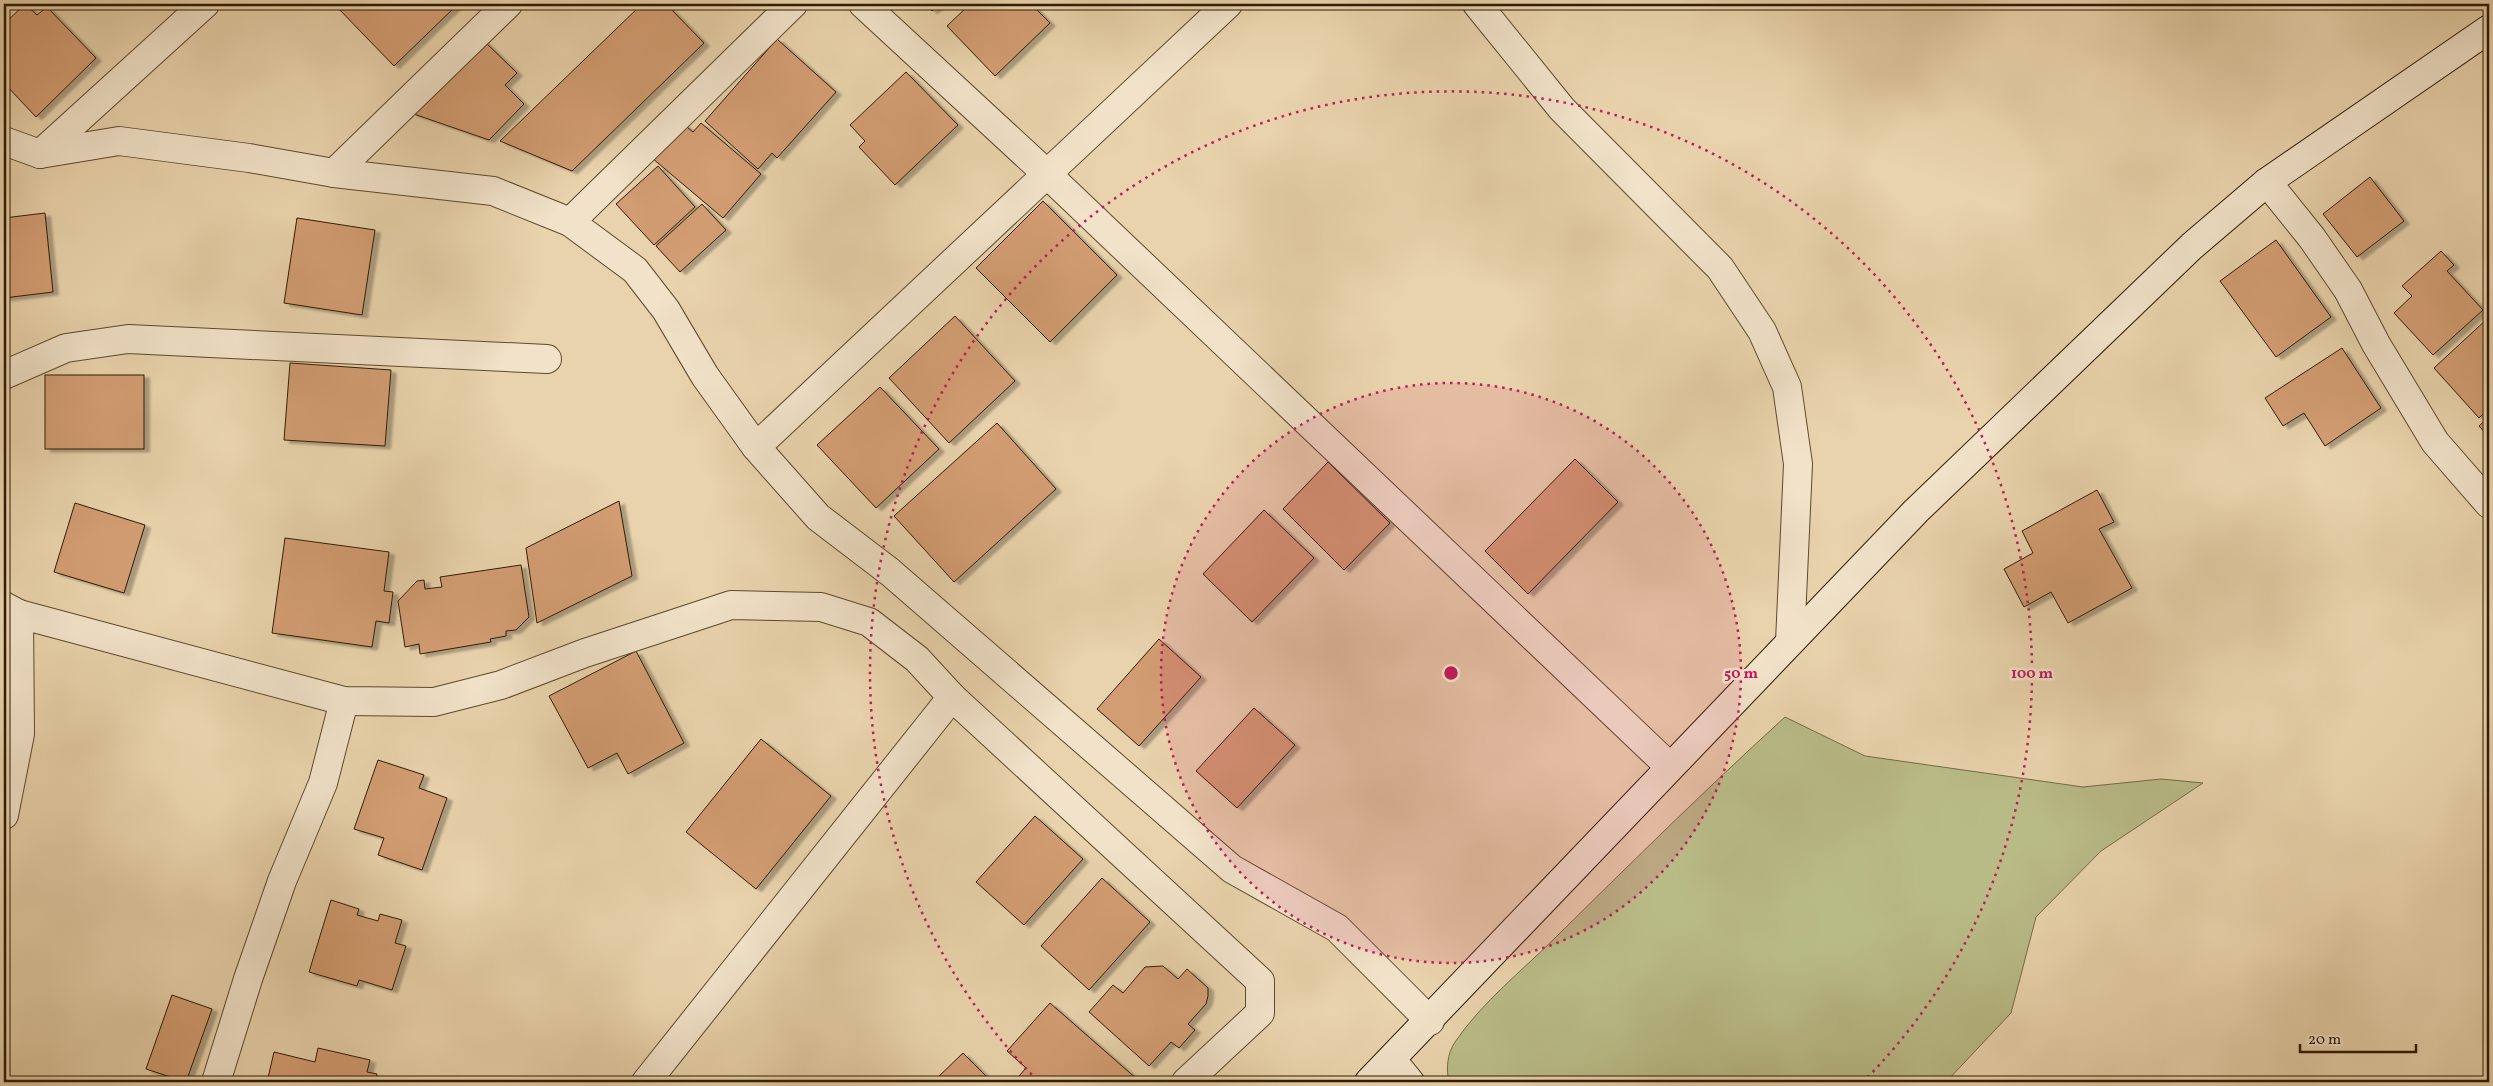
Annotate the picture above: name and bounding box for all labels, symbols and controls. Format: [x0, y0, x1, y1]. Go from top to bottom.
centre of rings [1442, 664, 1460, 682]
text: 50 m [1724, 664, 1758, 685]
text: 100 m [2011, 664, 2054, 685]
scale bar [2300, 1021, 2417, 1053]
text: 20 m [2308, 1030, 2341, 1051]

